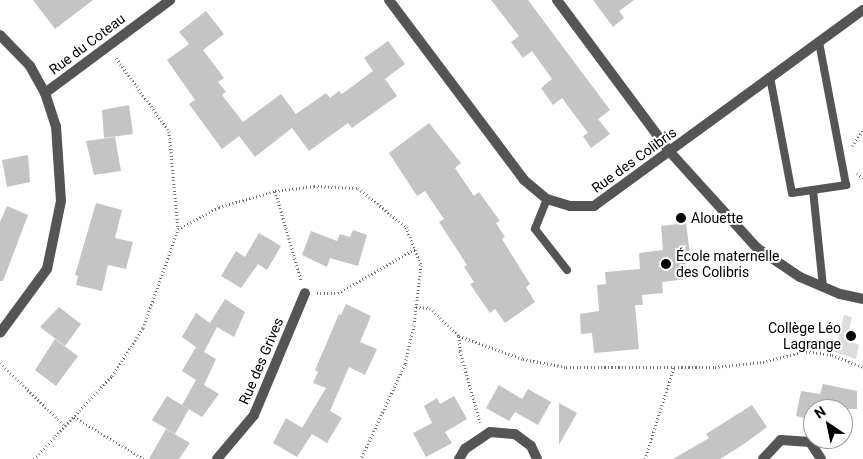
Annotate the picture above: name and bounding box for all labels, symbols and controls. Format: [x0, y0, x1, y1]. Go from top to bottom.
street label: Rue du Coteau [46, 10, 128, 78]
street label: Rue des Colibris [588, 124, 680, 196]
place label: Alouette [691, 210, 743, 226]
marker: Alouette [675, 212, 687, 224]
place label: École maternelle des Colibris [676, 248, 779, 280]
marker: École maternelle des Colibris [660, 258, 672, 270]
street label: Rue des Grives [235, 315, 287, 407]
place label: Collège Léo Lagrange [768, 320, 841, 352]
marker: Collège Léo Lagrange [845, 330, 857, 342]
north arrow [803, 399, 853, 449]
text: N [812, 403, 829, 422]

